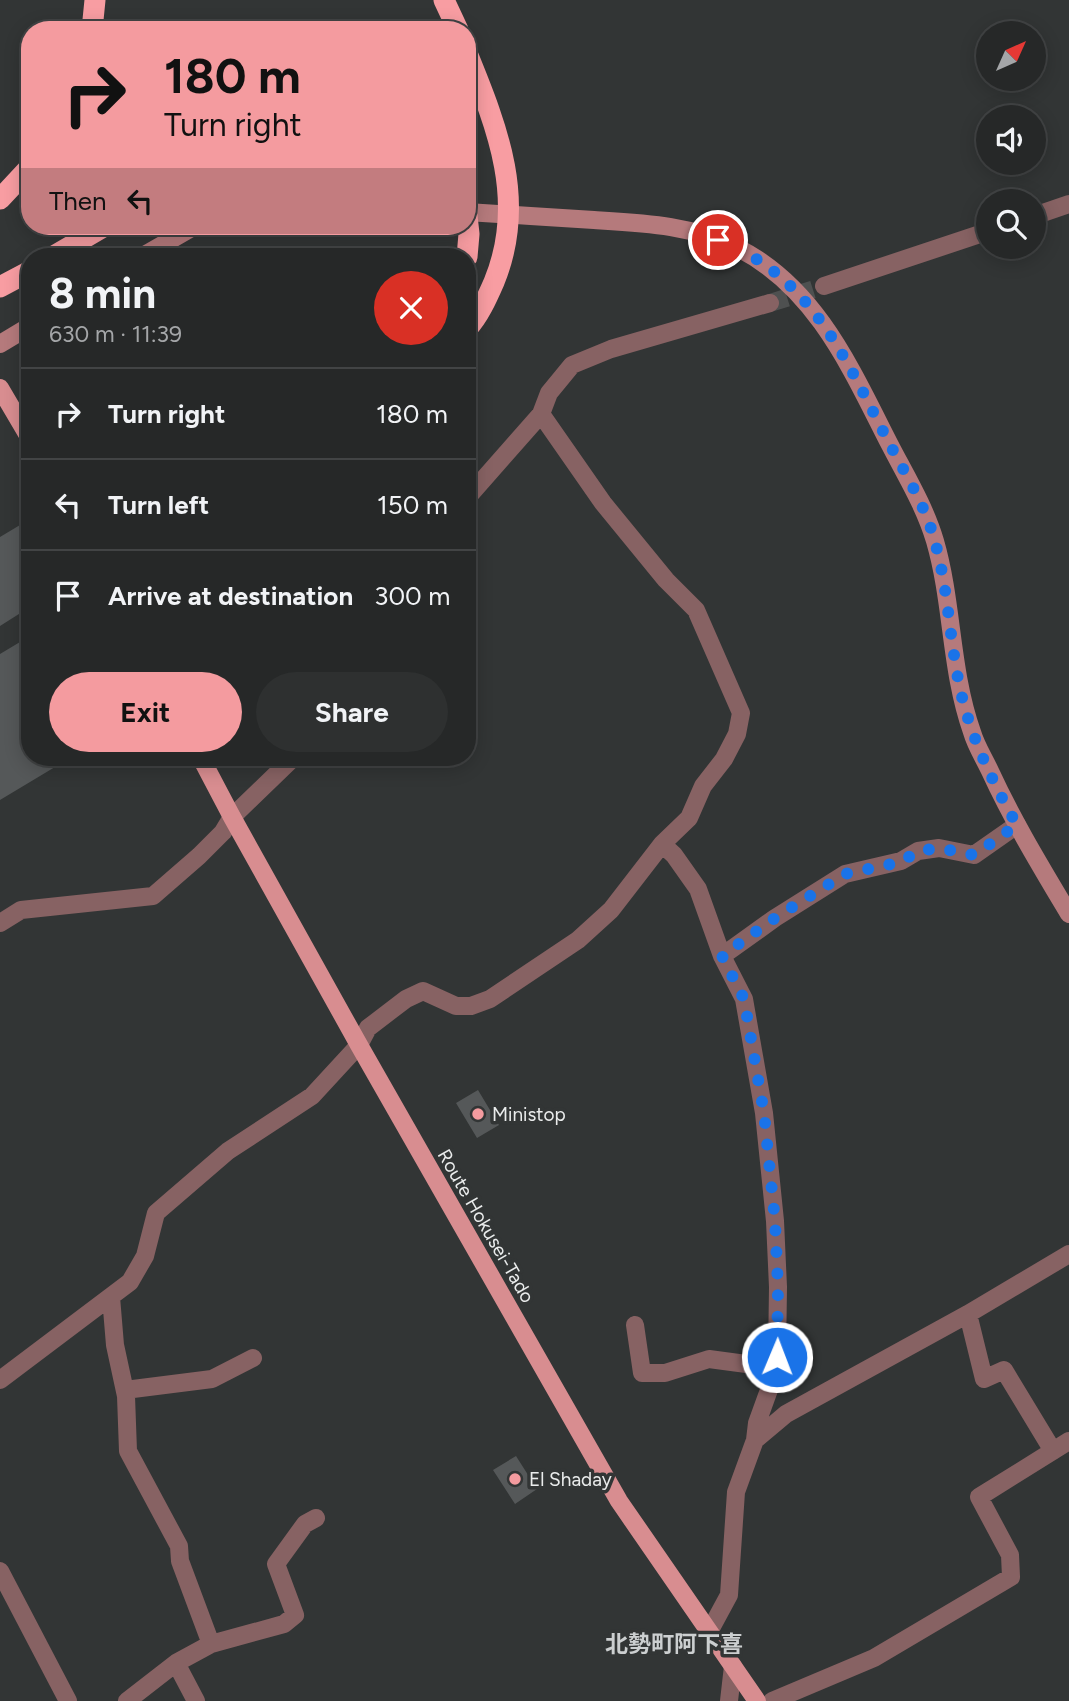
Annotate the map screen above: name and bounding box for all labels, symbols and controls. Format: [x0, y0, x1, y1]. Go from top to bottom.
north arrow [976, 21, 1046, 91]
map controls [976, 21, 1046, 259]
text: 180 m [164, 46, 301, 105]
icon: right [49, 49, 140, 140]
button: sound [976, 105, 1046, 175]
text: Turn right [164, 106, 302, 144]
icon: left [121, 182, 159, 220]
text: Then [49, 185, 107, 217]
button: search [976, 189, 1046, 259]
pin [688, 210, 748, 270]
icon: arrive [699, 221, 737, 259]
text: 8 min [49, 268, 156, 319]
button: close [374, 271, 448, 345]
text: 630 m · 11:39 [49, 320, 182, 348]
icon: right [49, 395, 87, 433]
text: Turn right [108, 398, 225, 430]
text: 180 m [376, 398, 448, 430]
icon: left [49, 486, 87, 524]
text: Turn left [108, 489, 209, 521]
text: 150 m [377, 489, 448, 521]
icon: arrive [49, 577, 87, 615]
text: Arrive at destination [108, 580, 353, 612]
text: 300 m [374, 580, 450, 612]
button: Exit [49, 672, 242, 752]
button: Share [256, 672, 448, 752]
place label: Ministop [492, 1103, 566, 1126]
marker: Ministop [470, 1106, 486, 1122]
street label: Route Hokusei-Tado [433, 1145, 539, 1307]
position arrow [740, 1320, 814, 1394]
place label: El Shaday [529, 1468, 612, 1491]
marker: El Shaday [507, 1471, 523, 1487]
district label: 北勢町阿下喜 [605, 1630, 743, 1658]

